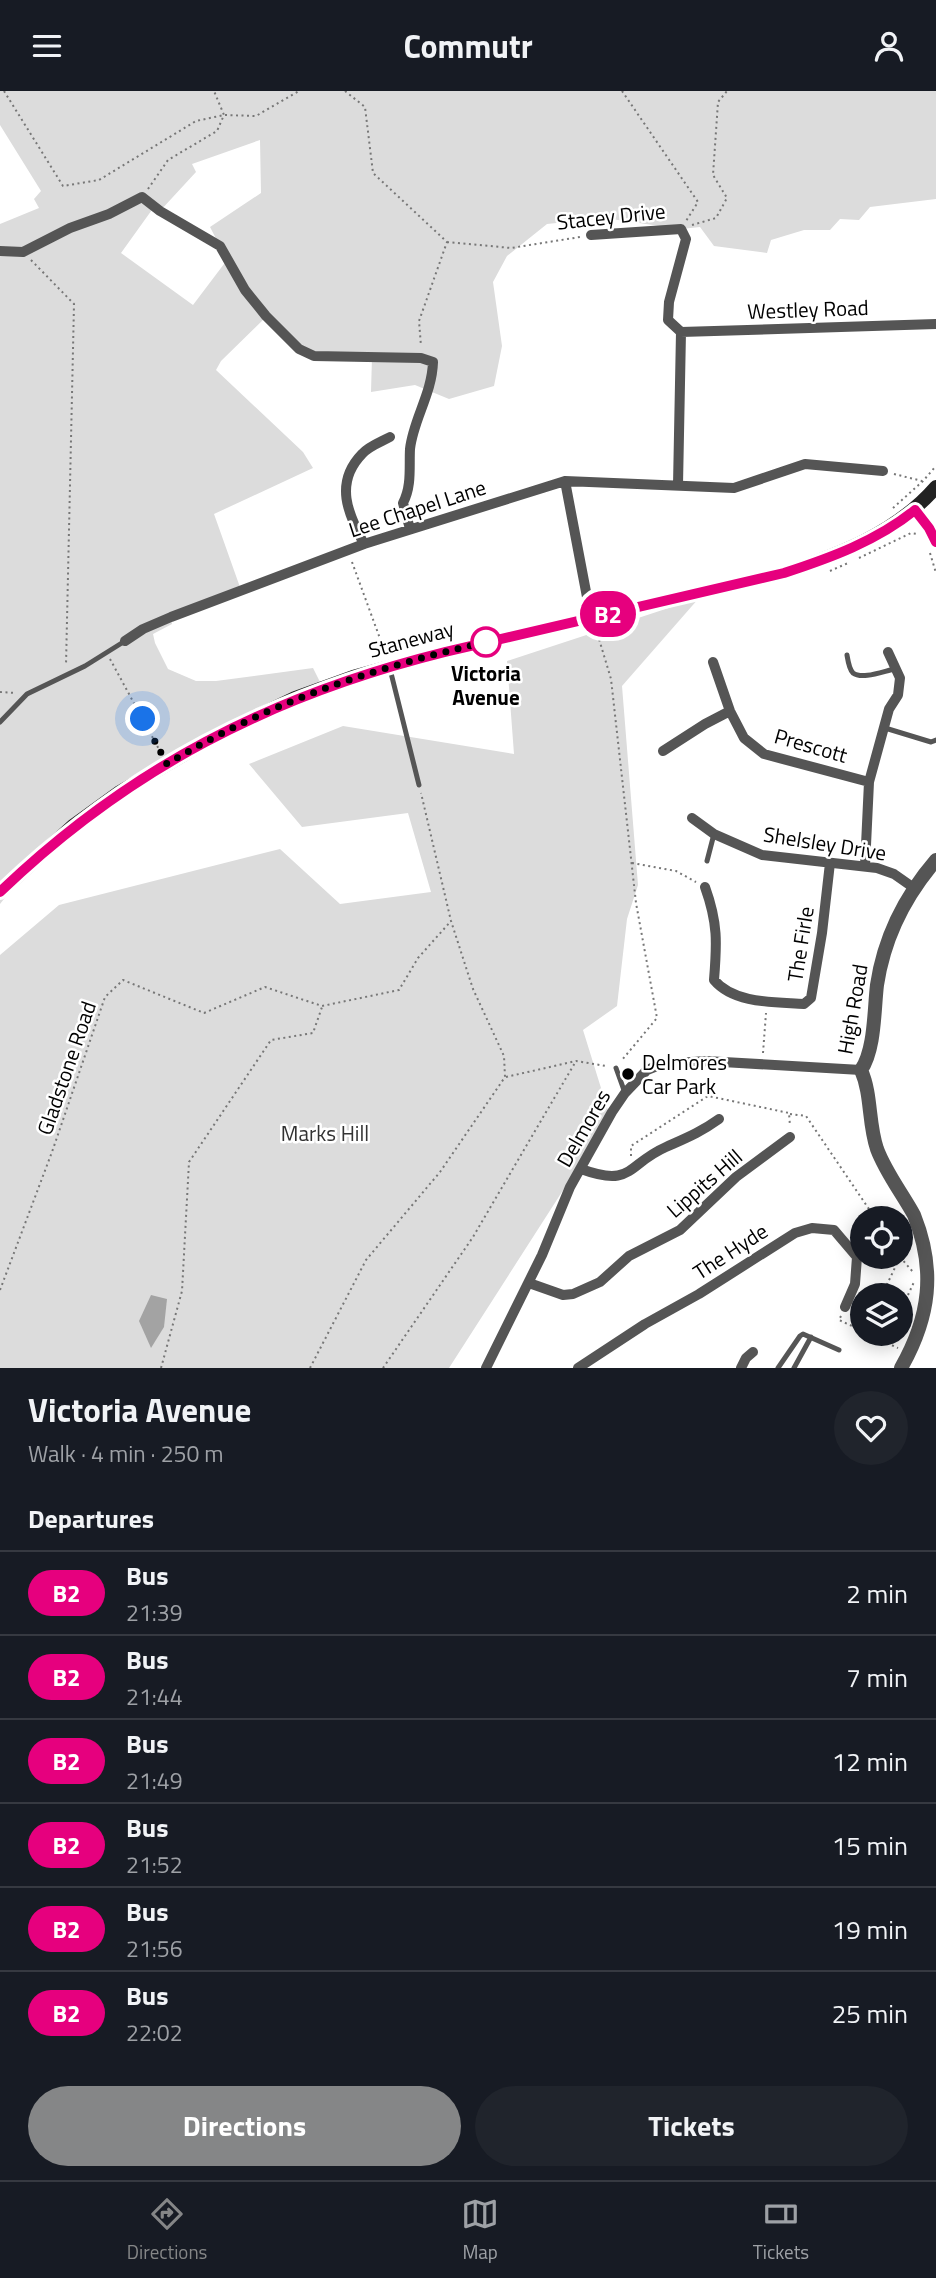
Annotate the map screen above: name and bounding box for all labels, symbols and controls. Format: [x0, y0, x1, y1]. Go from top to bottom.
text: Commutr [403, 22, 533, 70]
icon: menu [28, 27, 66, 65]
icon: person [870, 27, 908, 65]
street label: Stacey Drive [555, 194, 667, 238]
street label: Westley Road [747, 291, 869, 327]
street label: Lee Chapel Lane [344, 471, 490, 545]
line badge: B2 [576, 591, 640, 637]
text: B2 [594, 596, 622, 632]
street label: Staneway [365, 612, 457, 666]
marker: Victoria Avenue [471, 627, 501, 657]
place label: Victoria Avenue [451, 657, 521, 713]
your location [125, 701, 160, 736]
street label: Prescott [771, 719, 852, 771]
street label: Shelsley Drive [761, 818, 889, 868]
street label: The Firle [778, 904, 822, 984]
street label: High Road [828, 961, 876, 1057]
street label: Gladstone Road [28, 997, 104, 1139]
place label: Delmores Car Park [642, 1046, 727, 1102]
marker: Delmores Car Park [620, 1066, 636, 1082]
street label: Delmores [548, 1083, 618, 1173]
park label: Marks Hill [281, 1117, 369, 1149]
street label: Lippits Hill [659, 1141, 749, 1225]
map controls [850, 1206, 913, 1346]
button: locate [850, 1206, 913, 1269]
street label: The Hyde [686, 1215, 774, 1287]
button: layers [850, 1283, 913, 1346]
text: Victoria Avenue [28, 1385, 251, 1435]
button: heart [834, 1391, 908, 1465]
text: Walk · 4 min · 250 m [28, 1436, 224, 1471]
text: Departures [28, 1499, 154, 1538]
text: Bus [126, 1556, 168, 1595]
text: 2 min [846, 1574, 908, 1613]
text: B2 [52, 1575, 81, 1611]
text: 21:39 [126, 1595, 183, 1630]
text: Bus [126, 1640, 168, 1679]
text: 7 min [846, 1658, 908, 1697]
text: B2 [52, 1659, 81, 1695]
text: 21:44 [126, 1679, 183, 1714]
text: Bus [126, 1724, 168, 1763]
text: 12 min [832, 1742, 908, 1781]
text: B2 [52, 1743, 81, 1779]
text: 21:49 [126, 1763, 183, 1798]
text: Bus [126, 1808, 168, 1847]
text: 15 min [832, 1826, 908, 1865]
text: B2 [52, 1827, 81, 1863]
text: 21:52 [126, 1847, 183, 1882]
text: Bus [126, 1892, 168, 1931]
text: 19 min [832, 1910, 908, 1949]
text: B2 [52, 1911, 81, 1947]
text: 21:56 [126, 1931, 183, 1966]
text: Bus [126, 1976, 168, 2015]
text: 25 min [832, 1994, 908, 2033]
text: B2 [52, 1995, 81, 2031]
text: 22:02 [126, 2015, 183, 2050]
button: Directions [28, 2086, 461, 2166]
button: Tickets [475, 2086, 908, 2166]
tab: Directions [127, 2195, 207, 2266]
tab: Map [461, 2195, 499, 2266]
tab: Tickets [753, 2195, 809, 2266]

